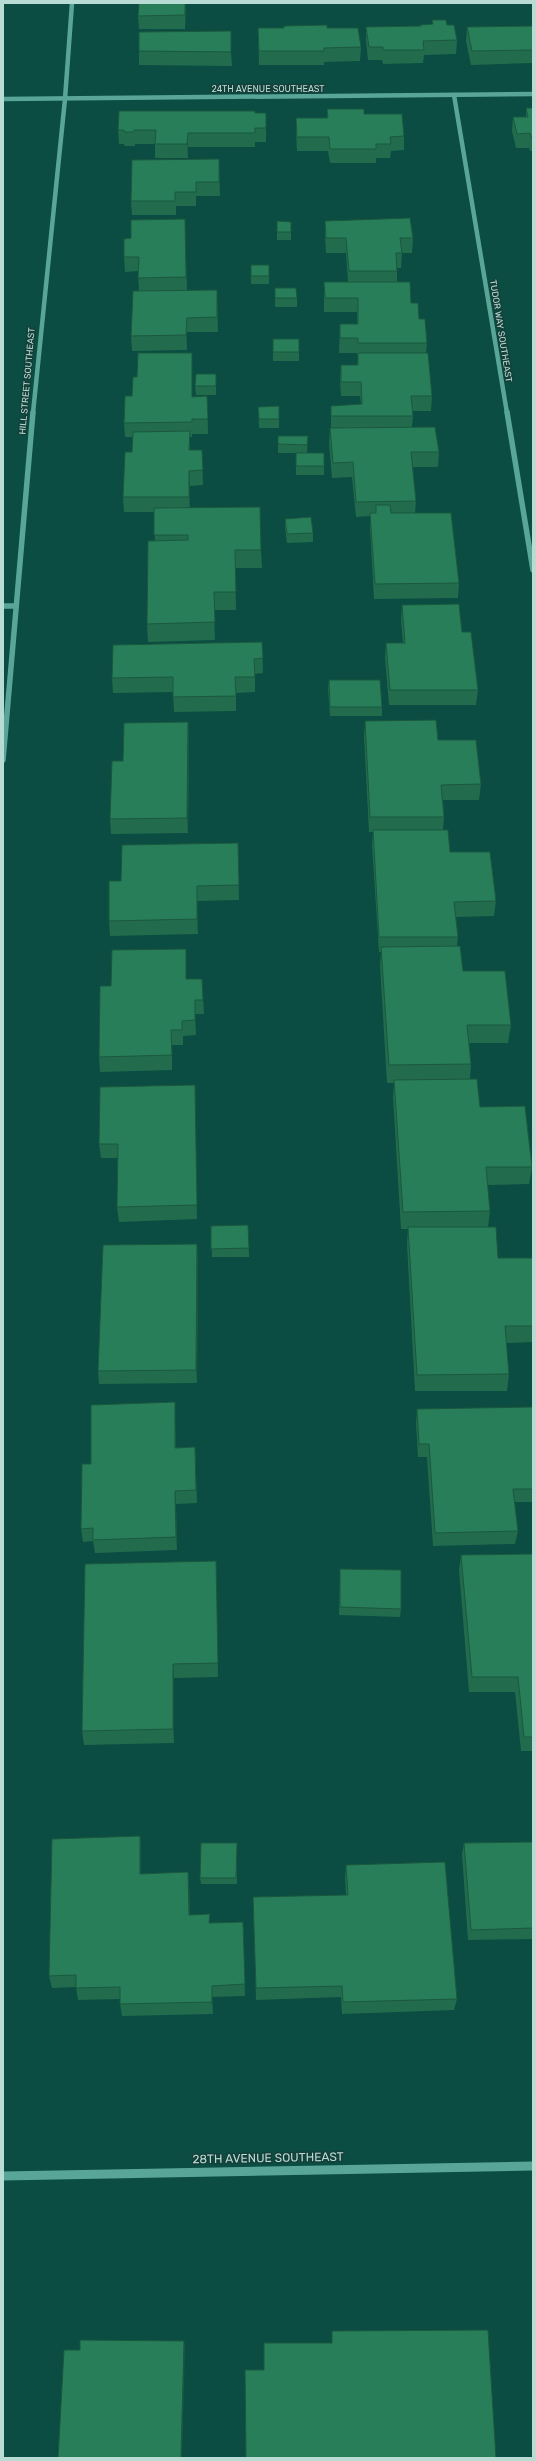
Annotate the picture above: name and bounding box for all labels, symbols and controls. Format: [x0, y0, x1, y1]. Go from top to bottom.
street label: 24TH AVENUE SOUTHEAST [211, 84, 325, 94]
street label: TUDOR WAY SOUTHEAST [488, 279, 514, 383]
street label: HILL STREET SOUTHEAST [17, 327, 37, 435]
street label: 28TH AVENUE SOUTHEAST [192, 2150, 344, 2166]

